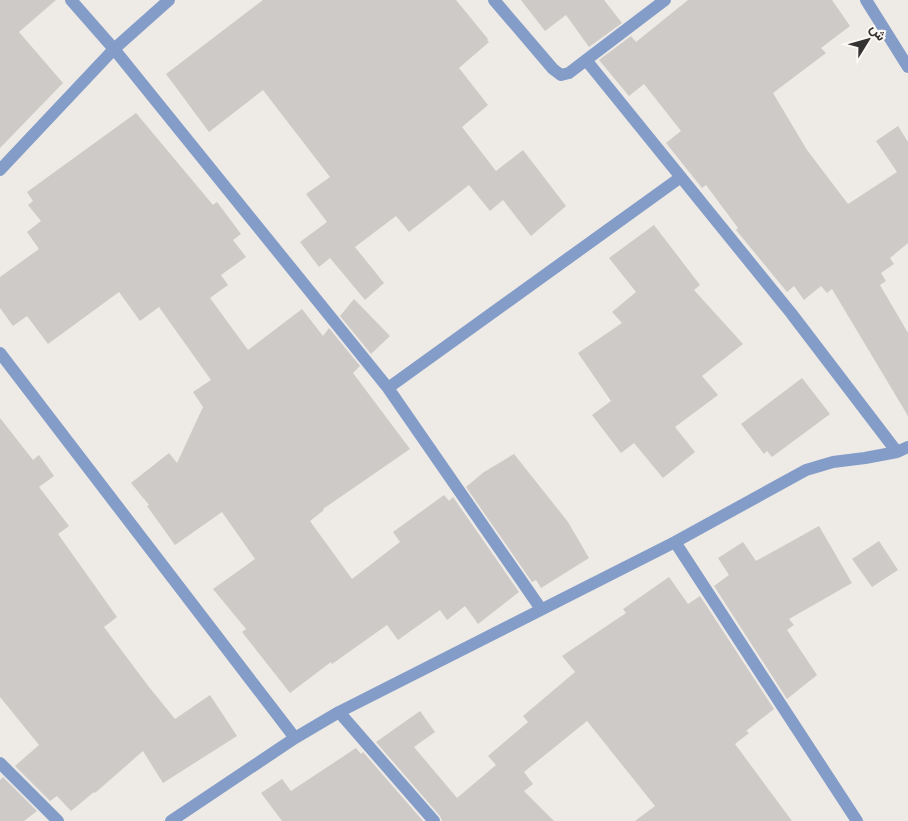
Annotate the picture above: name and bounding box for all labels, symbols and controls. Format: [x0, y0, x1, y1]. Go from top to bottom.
north arrow [843, 15, 893, 65]
text: ش [866, 20, 891, 44]

